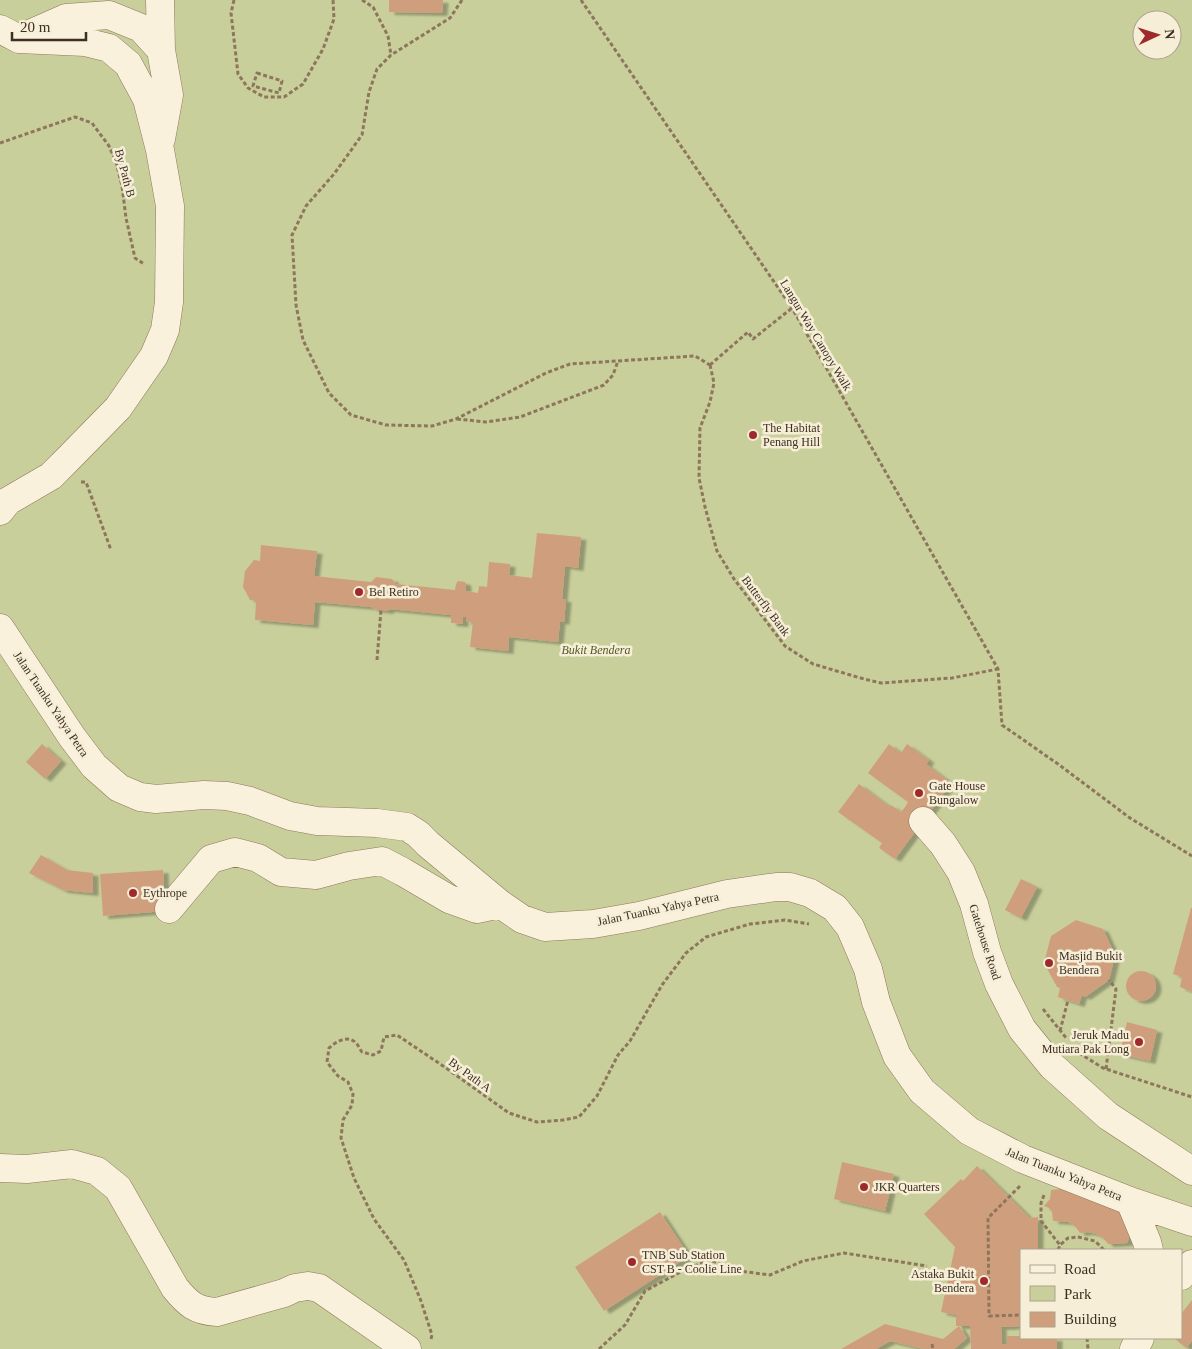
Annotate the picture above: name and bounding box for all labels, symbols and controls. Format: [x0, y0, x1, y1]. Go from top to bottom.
scale bar [12, 10, 86, 42]
north arrow [1132, 10, 1182, 60]
text: 20 m [20, 19, 51, 35]
text: N [1162, 29, 1177, 40]
street label: By Path B [112, 147, 138, 199]
street label: Langur Way Canopy Walk [777, 277, 855, 393]
place label: The Habitat Penang Hill [763, 421, 821, 449]
marker: The Habitat Penang Hill [747, 429, 759, 441]
street label: Butterfly Bank [739, 573, 793, 639]
place label: Bel Retiro [369, 585, 419, 599]
marker: Bel Retiro [353, 586, 365, 598]
park label: Bukit Bendera [562, 643, 630, 657]
street label: Jalan Tuanku Yahya Petra [11, 649, 92, 760]
place label: Gate House Bungalow [929, 779, 985, 807]
marker: Gate House Bungalow [913, 787, 925, 799]
place label: Eythrope [143, 886, 187, 900]
marker: Eythrope [127, 887, 139, 899]
street label: Jalan Tuanku Yahya Petra [596, 889, 721, 929]
street label: Gatehouse Road [966, 902, 1004, 982]
place label: Masjid Bukit Bendera [1059, 949, 1123, 977]
marker: Masjid Bukit Bendera [1043, 957, 1055, 969]
place label: Jeruk Madu Mutiara Pak Long [1042, 1028, 1129, 1056]
marker: Jeruk Madu Mutiara Pak Long [1133, 1036, 1145, 1048]
street label: By Path A [446, 1055, 494, 1095]
street label: Jalan Tuanku Yahya Petra [1004, 1144, 1125, 1204]
place label: JKR Quarters [874, 1180, 940, 1194]
marker: JKR Quarters [858, 1181, 870, 1193]
place label: TNB Sub Station CST B - Coolie Line [642, 1248, 742, 1276]
legend [1020, 1249, 1182, 1339]
marker: TNB Sub Station CST B - Coolie Line [626, 1256, 638, 1268]
text: Road [1064, 1261, 1096, 1277]
place label: Astaka Bukit Bendera [911, 1267, 975, 1295]
marker: Astaka Bukit Bendera [978, 1275, 990, 1287]
text: Park [1064, 1286, 1092, 1302]
text: Building [1064, 1311, 1117, 1327]

